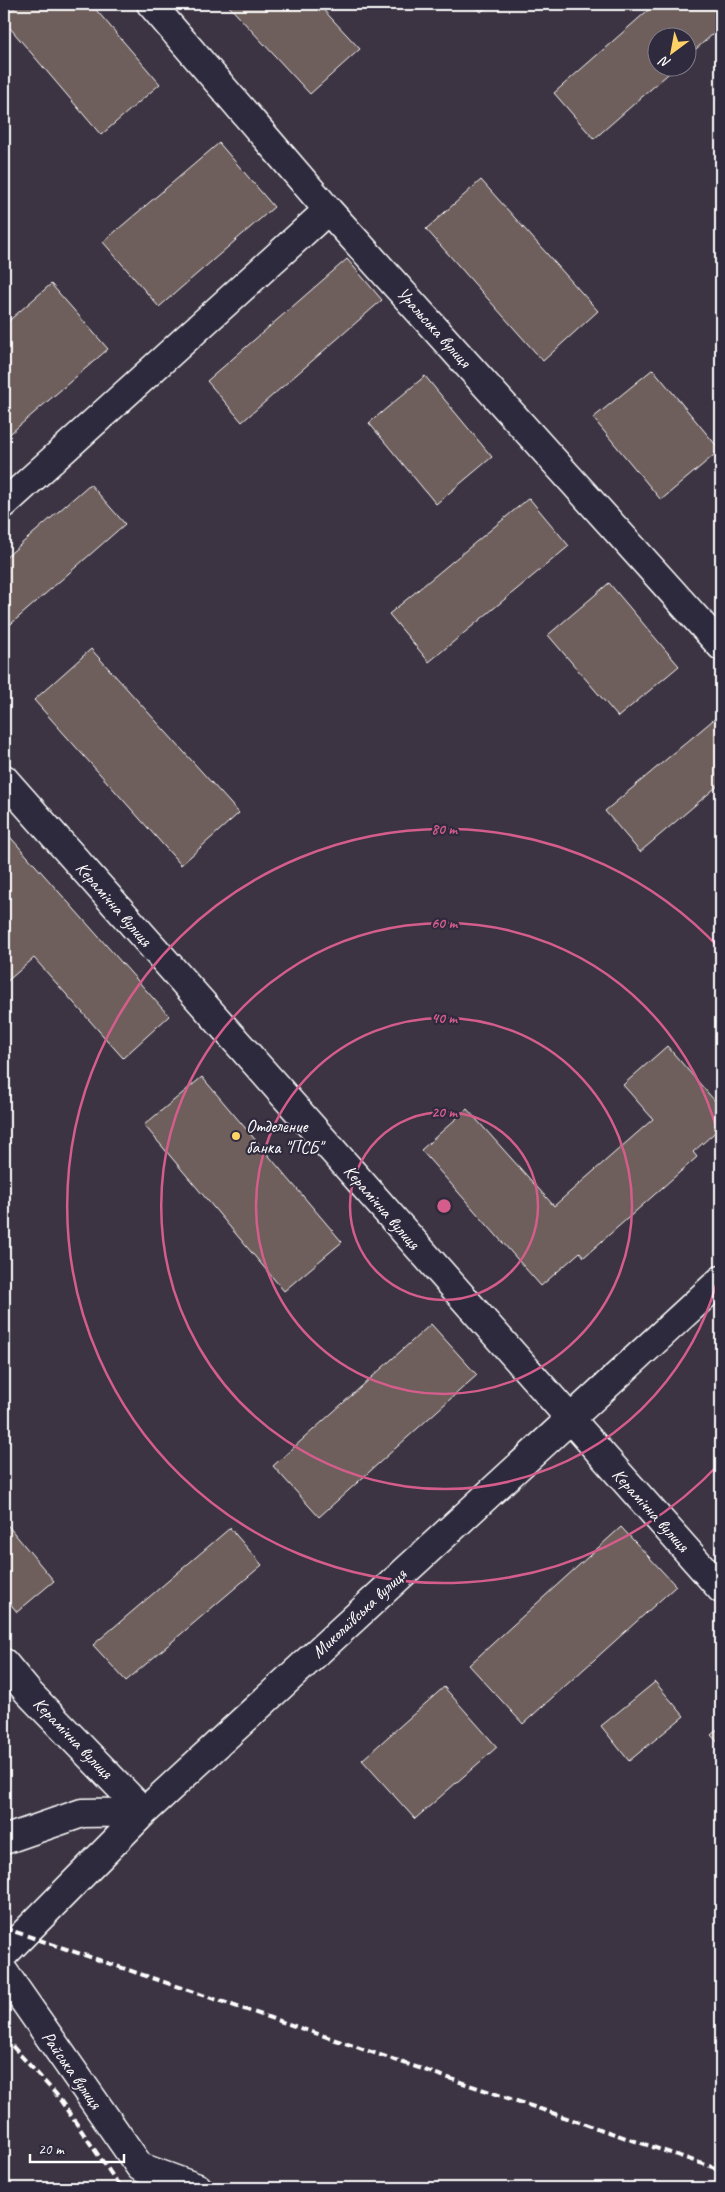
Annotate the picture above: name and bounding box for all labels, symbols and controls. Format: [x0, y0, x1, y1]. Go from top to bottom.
north arrow [648, 28, 698, 78]
text: N [655, 52, 674, 72]
street label: Уральська вулиця [392, 282, 477, 373]
text: 80 m [431, 820, 458, 839]
street label: Керамічна вулиця [71, 857, 158, 952]
text: 60 m [431, 914, 458, 933]
text: 40 m [431, 1009, 458, 1028]
text: 20 m [431, 1103, 458, 1122]
place label: Отделение банка "ПСБ" [246, 1115, 326, 1158]
marker: Отделение банка "ПСБ" [230, 1130, 242, 1142]
street label: Керамічна вулиця [339, 1160, 426, 1255]
centre of rings [435, 1197, 453, 1215]
street label: Керамічна вулиця [608, 1464, 695, 1558]
street label: Миколаївська вулиця [307, 1562, 412, 1663]
street label: Керамічна вулиця [29, 1693, 118, 1785]
street label: Райська вулиця [37, 2027, 108, 2114]
scale bar [30, 2132, 124, 2164]
text: 20 m [38, 2140, 65, 2159]

